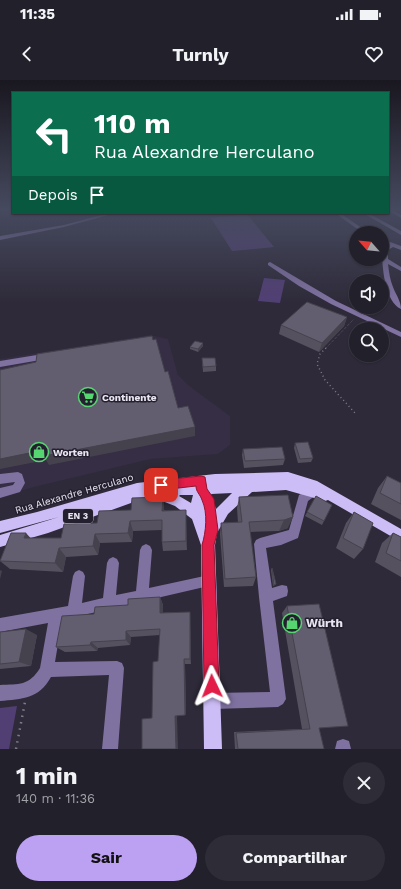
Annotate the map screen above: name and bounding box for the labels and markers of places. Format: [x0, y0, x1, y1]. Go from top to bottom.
supermarket icon: Continente [77, 386, 99, 408]
place label: Continente [102, 392, 157, 403]
shop icon: Worten [28, 441, 50, 463]
place label: Worten [53, 447, 89, 458]
pin [144, 468, 178, 502]
shop icon: Würth [281, 612, 303, 634]
place label: Würth [306, 616, 343, 630]

